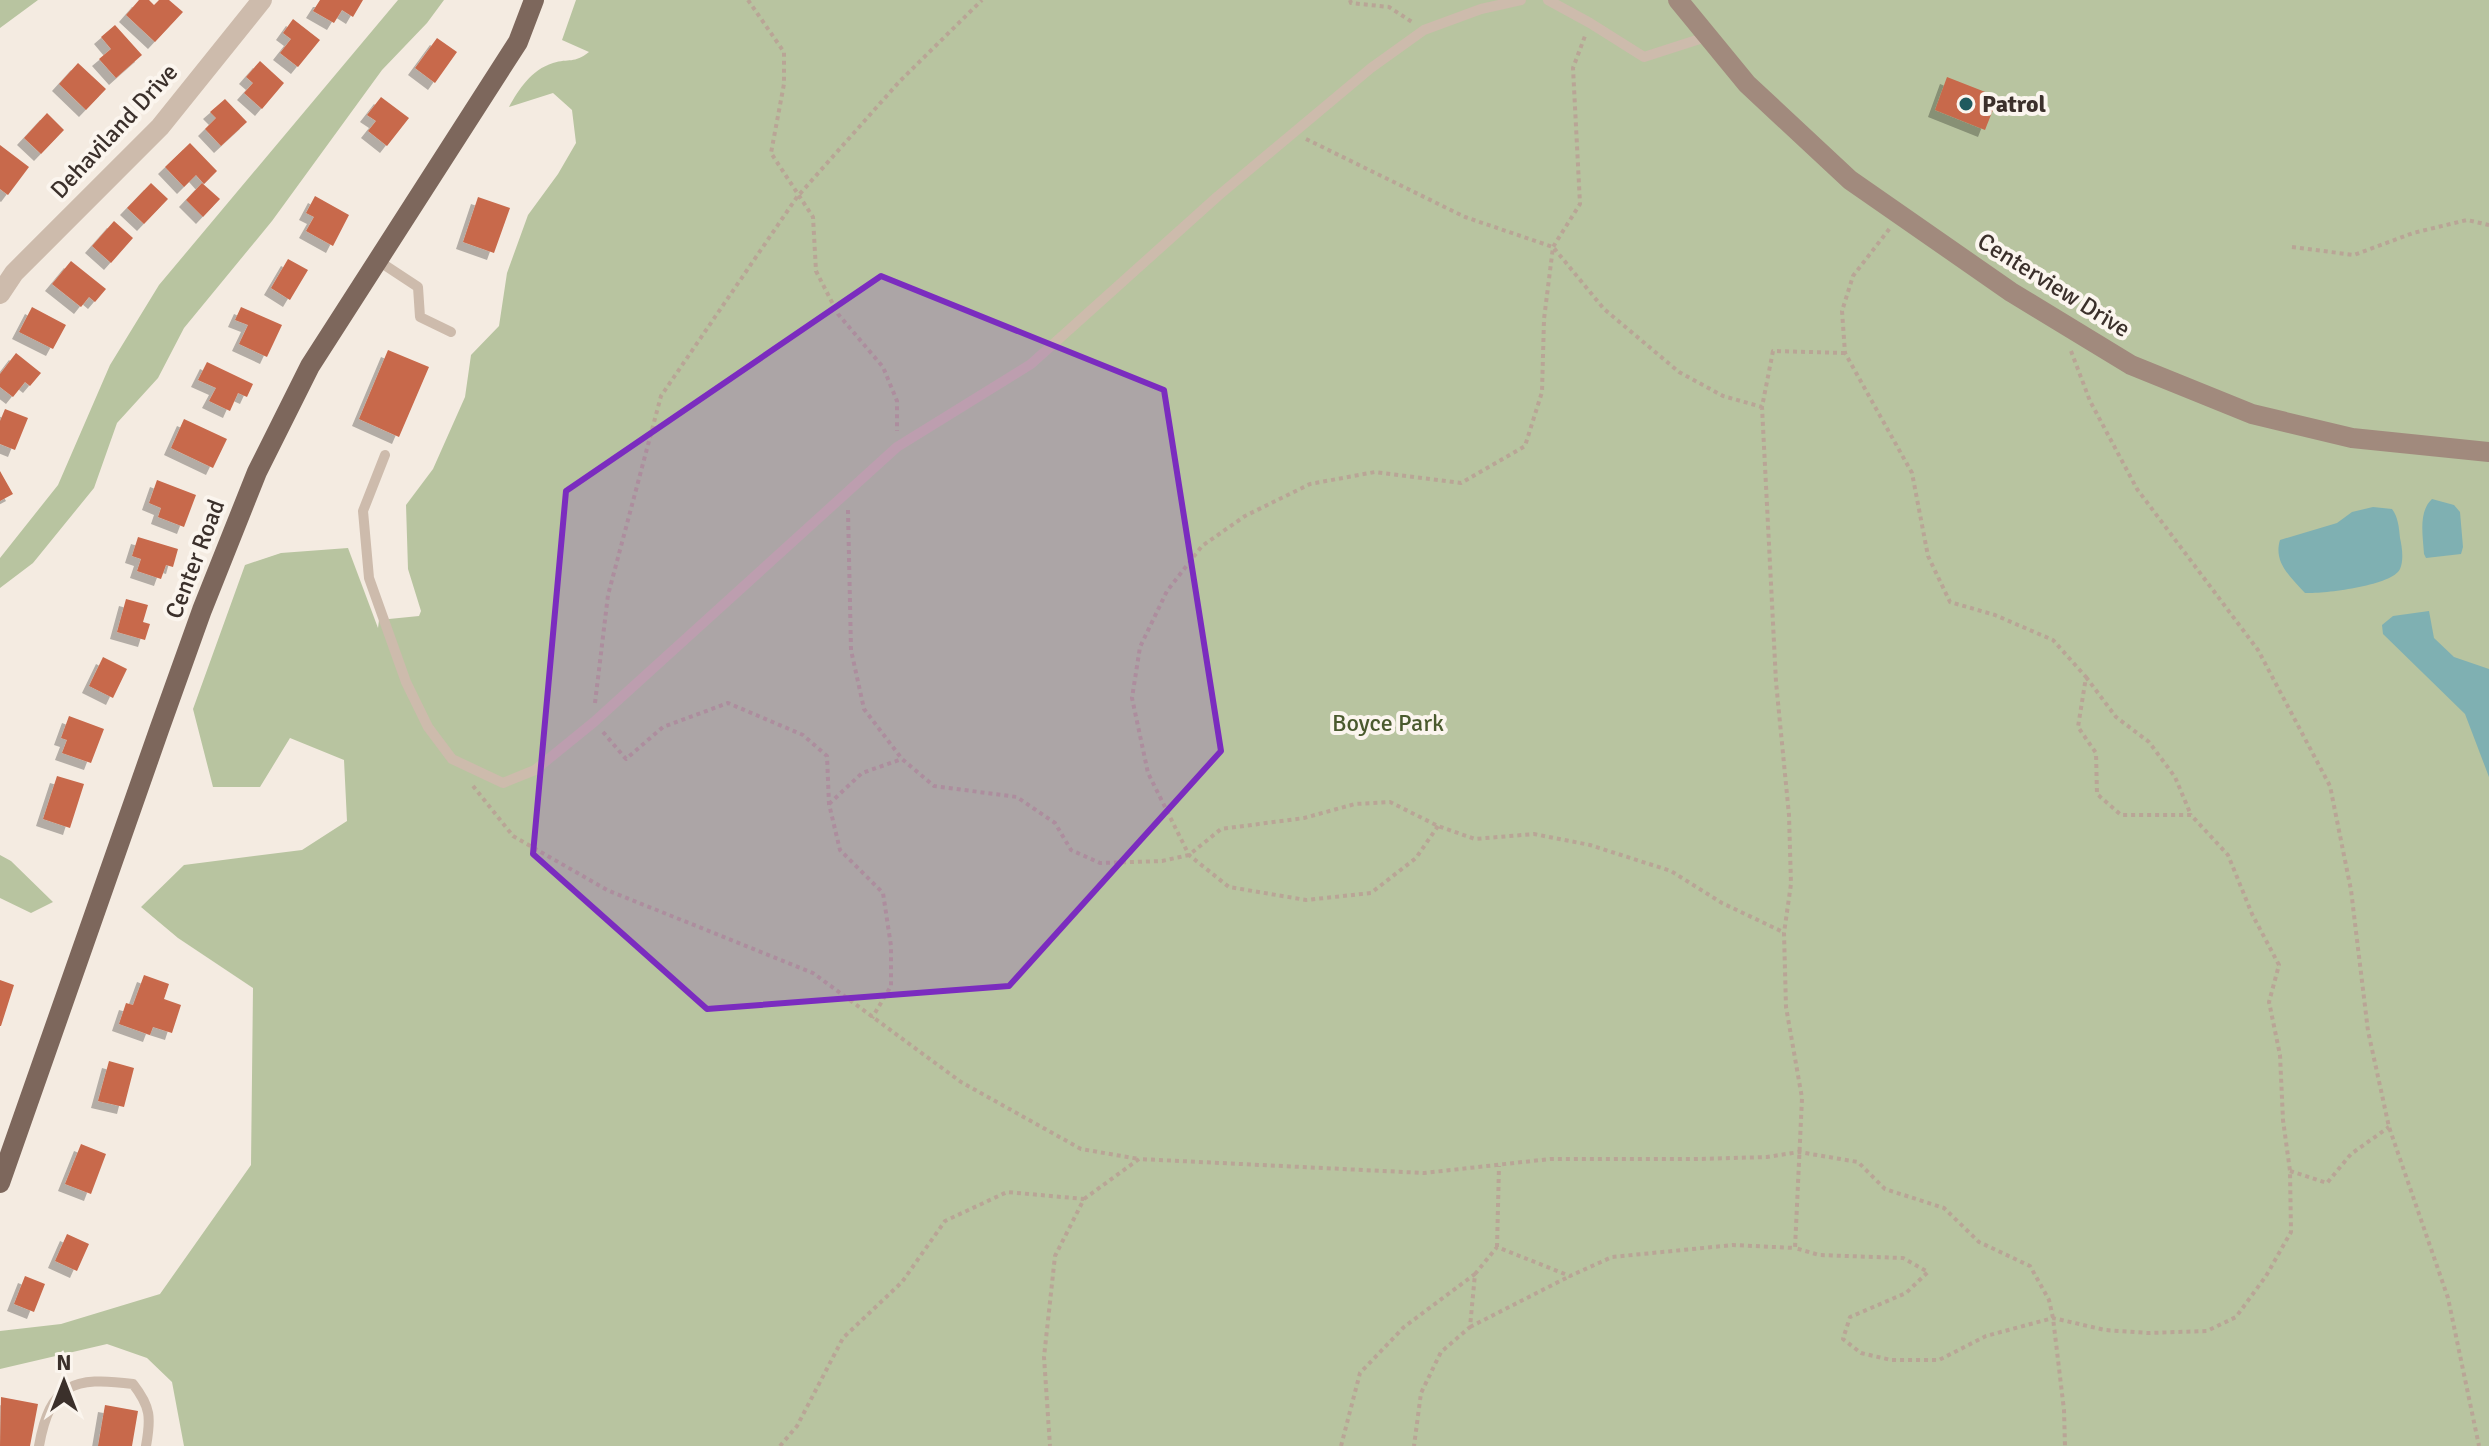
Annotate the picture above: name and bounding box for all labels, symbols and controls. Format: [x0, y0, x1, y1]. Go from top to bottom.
street label: Dehaviland Drive [44, 57, 184, 205]
place label: Patrol [1982, 89, 2046, 119]
marker: Patrol [1957, 95, 1975, 113]
street label: Centerview Drive [1972, 226, 2136, 344]
street label: Center Road [159, 495, 231, 623]
park label: Boyce Park [1332, 708, 1444, 738]
north arrow [24, 1342, 104, 1422]
text: N [56, 1349, 72, 1376]

